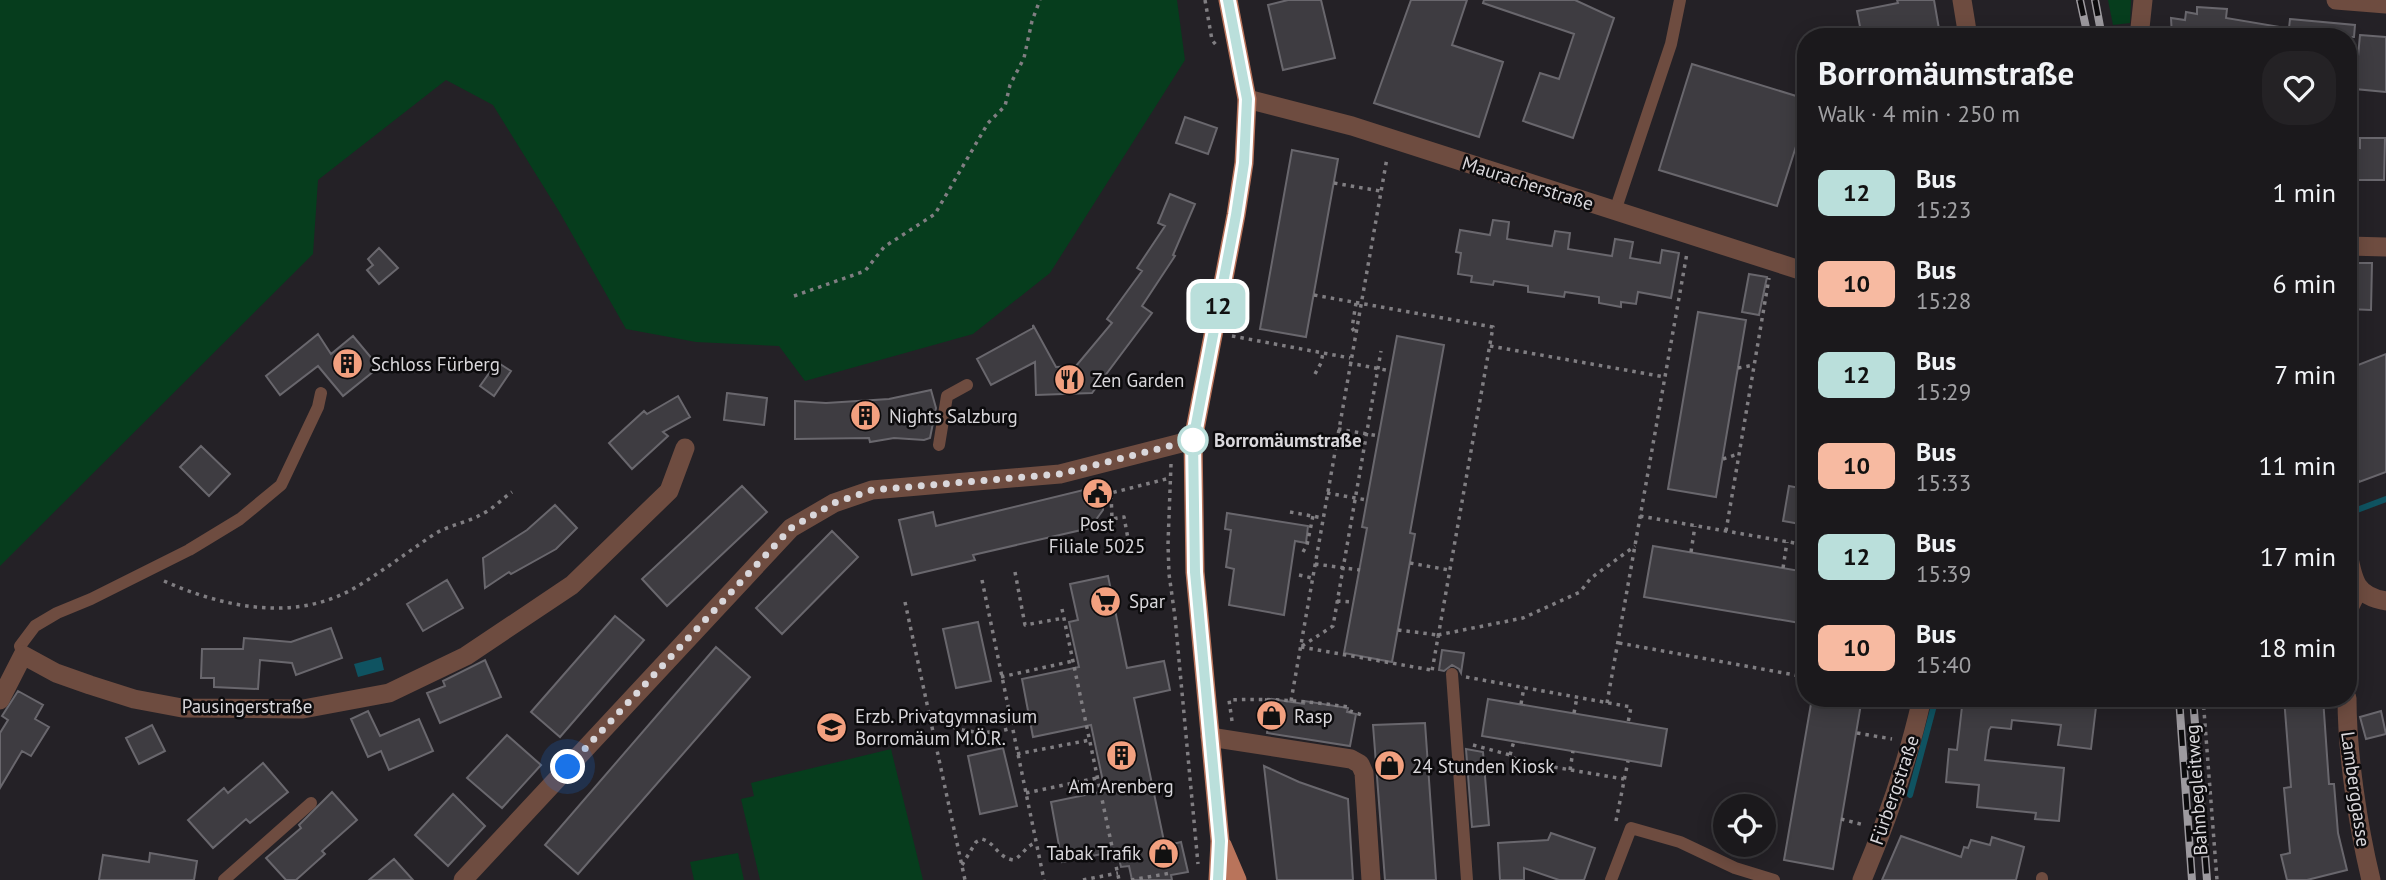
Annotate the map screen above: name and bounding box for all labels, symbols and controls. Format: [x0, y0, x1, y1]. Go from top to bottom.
text: Borromäumstraße [1818, 51, 2074, 94]
button: heart [2262, 51, 2336, 125]
text: Walk · 4 min · 250 m [1818, 99, 2020, 128]
street label: Mauracherstraße [1459, 150, 1597, 216]
text: Bus [1916, 162, 1956, 195]
text: 1 min [2273, 176, 2336, 209]
text: 12 [1843, 177, 1870, 208]
text: 15:23 [1916, 195, 1971, 224]
text: Bus [1916, 253, 1956, 286]
text: 6 min [2273, 267, 2336, 300]
text: 10 [1843, 268, 1870, 299]
line badge: 12 [1186, 283, 1250, 329]
text: 15:28 [1916, 286, 1971, 315]
text: 12 [1204, 290, 1232, 321]
text: Bus [1916, 344, 1956, 377]
building icon: Schloss Fürberg [331, 347, 365, 381]
place label: Schloss Fürberg [371, 352, 500, 376]
text: 7 min [2274, 358, 2336, 391]
text: 12 [1843, 359, 1870, 390]
restaurant icon: Zen Garden [1052, 363, 1086, 397]
place label: Zen Garden [1092, 368, 1184, 392]
text: 15:29 [1916, 377, 1971, 406]
building icon: Nights Salzburg [849, 399, 883, 433]
place label: Nights Salzburg [889, 404, 1018, 428]
marker: Borromäumstraße [1178, 425, 1208, 455]
place label: Borromäumstraße [1214, 428, 1362, 452]
text: Bus [1916, 435, 1956, 468]
text: 11 min [2258, 449, 2336, 482]
text: 10 [1843, 450, 1870, 481]
text: 15:33 [1916, 468, 1971, 497]
public building icon: Post Filiale 5025 [1080, 476, 1114, 510]
place label: Post Filiale 5025 [1049, 512, 1145, 558]
text: Bus [1916, 526, 1956, 559]
text: 17 min [2260, 540, 2336, 573]
text: 12 [1843, 541, 1870, 572]
text: 15:39 [1916, 559, 1971, 588]
supermarket icon: Spar [1089, 584, 1123, 618]
place label: Spar [1129, 589, 1166, 613]
text: Bus [1916, 617, 1956, 650]
text: 18 min [2258, 631, 2336, 664]
text: 10 [1843, 632, 1870, 663]
text: 15:40 [1916, 650, 1971, 679]
street label: Pausingerstraße [182, 694, 312, 718]
shop icon: Rasp [1254, 699, 1288, 733]
place label: Erzb. Privatgymnasium Borromäum M.Ö.R. [855, 704, 1037, 750]
place label: Rasp [1294, 704, 1333, 728]
school or university icon: Erzb. Privatgymnasium Borromäum M.Ö.R. [815, 710, 849, 744]
street label: Bahnbegleitweg [2179, 724, 2213, 856]
street label: Lamberggasse [2336, 730, 2376, 848]
street label: Fürbergstraße [1864, 732, 1924, 848]
building icon: Am Arenberg [1104, 738, 1138, 772]
your location [550, 749, 585, 784]
shop icon: 24 Stunden Kiosk [1372, 749, 1406, 783]
place label: 24 Stunden Kiosk [1412, 754, 1554, 778]
place label: Am Arenberg [1068, 774, 1174, 798]
map controls [1713, 794, 1776, 857]
button: locate [1713, 794, 1776, 857]
shop icon: Tabak Trafik [1147, 836, 1181, 870]
place label: Tabak Trafik [1047, 841, 1141, 865]

